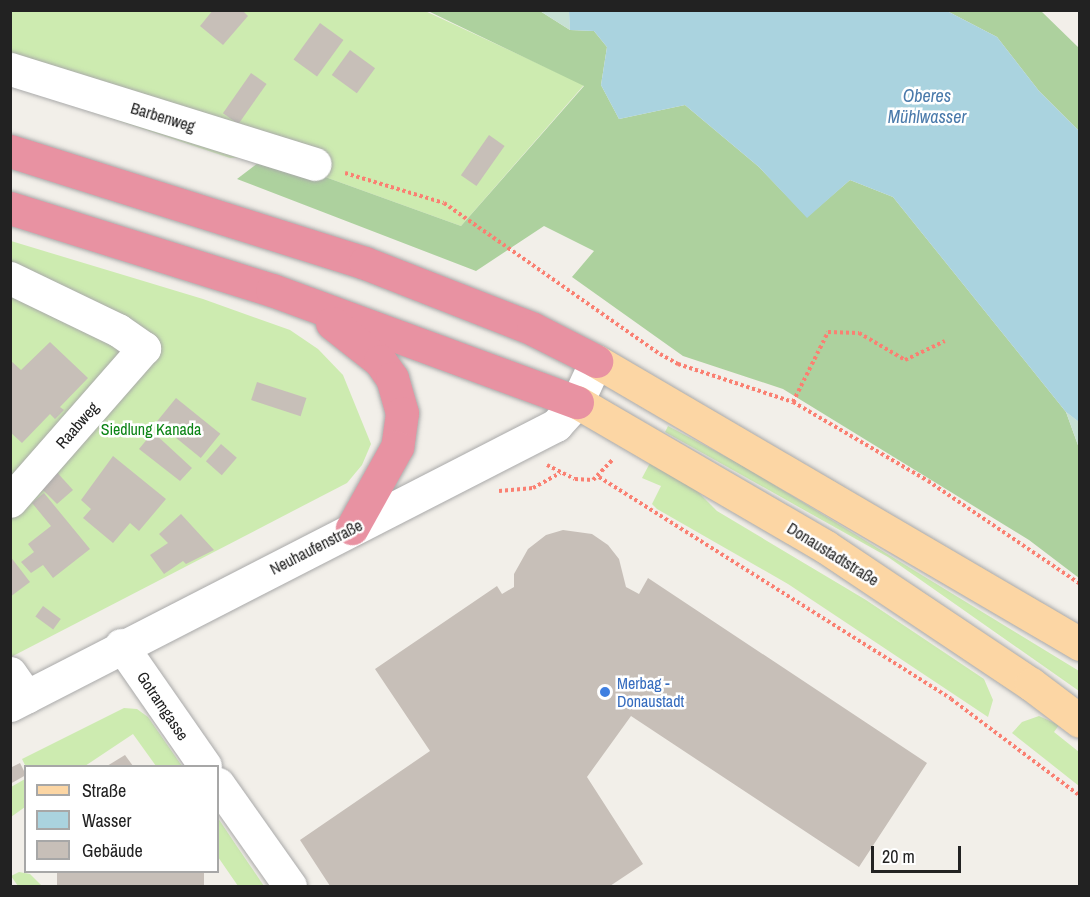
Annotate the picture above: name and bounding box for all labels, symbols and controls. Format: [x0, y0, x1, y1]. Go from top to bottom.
water label: Oberes Mühlwasser [888, 86, 966, 128]
street label: Barbenweg [128, 98, 198, 136]
street label: Raabweg [52, 398, 102, 452]
park label: Siedlung Kanada [101, 419, 201, 439]
street label: Neuhaufenstraße [266, 515, 366, 579]
street label: Donaustadtstraße [784, 518, 882, 590]
street label: Gotramgasse [133, 668, 193, 744]
place label: Merbag - Donaustadt [617, 673, 684, 711]
marker: Merbag - Donaustadt [598, 685, 612, 699]
legend [24, 765, 219, 873]
text: Straße [82, 778, 126, 803]
text: Wasser [82, 808, 131, 833]
scale bar [874, 834, 964, 872]
text: Gebäude [82, 838, 143, 863]
text: 20 m [882, 844, 915, 869]

